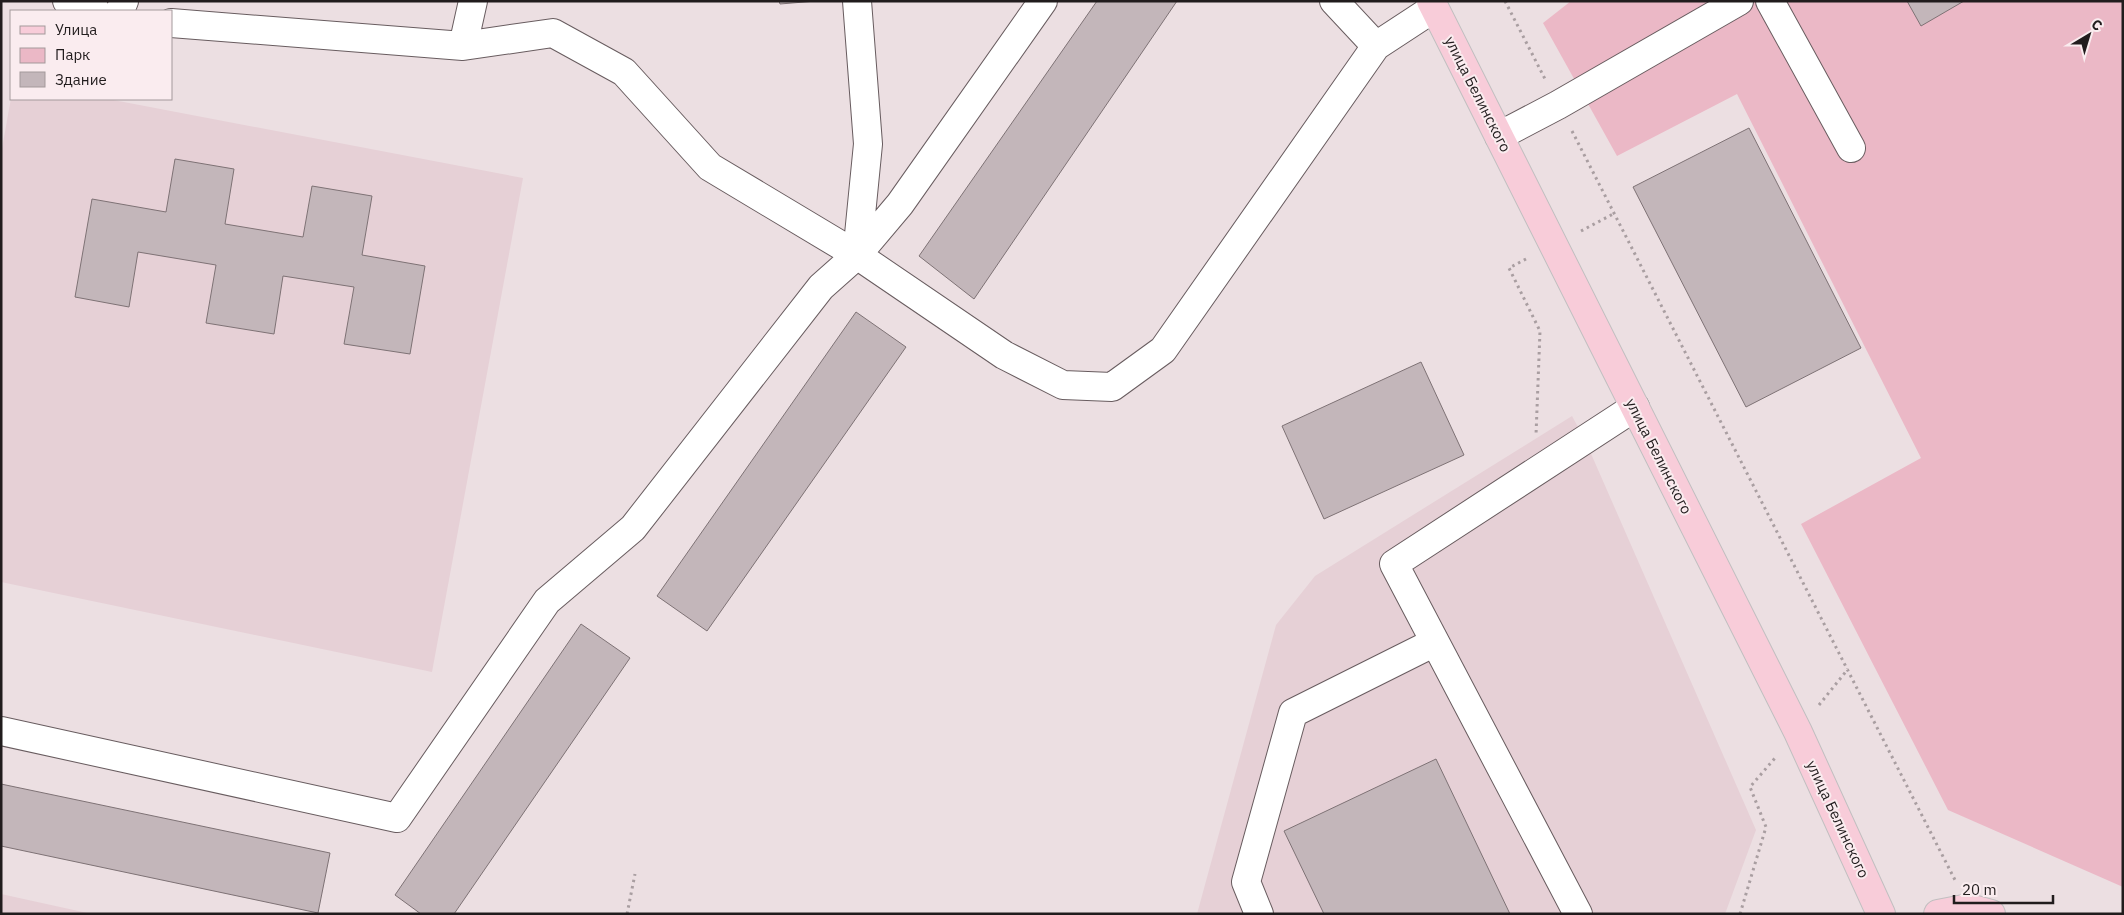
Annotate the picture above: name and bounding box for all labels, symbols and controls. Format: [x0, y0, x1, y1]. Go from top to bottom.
legend [10, 10, 172, 100]
north arrow [2064, 10, 2114, 60]
text: С [2088, 15, 2106, 35]
text: Улица [55, 20, 97, 39]
street label: улица Белинского [1441, 33, 1515, 155]
text: Парк [55, 45, 90, 64]
text: Здание [55, 70, 107, 89]
street label: улица Белинского [1622, 395, 1696, 517]
street label: улица Белинского [1802, 757, 1874, 881]
scale bar [1954, 872, 2053, 904]
text: 20 m [1962, 880, 1997, 899]

